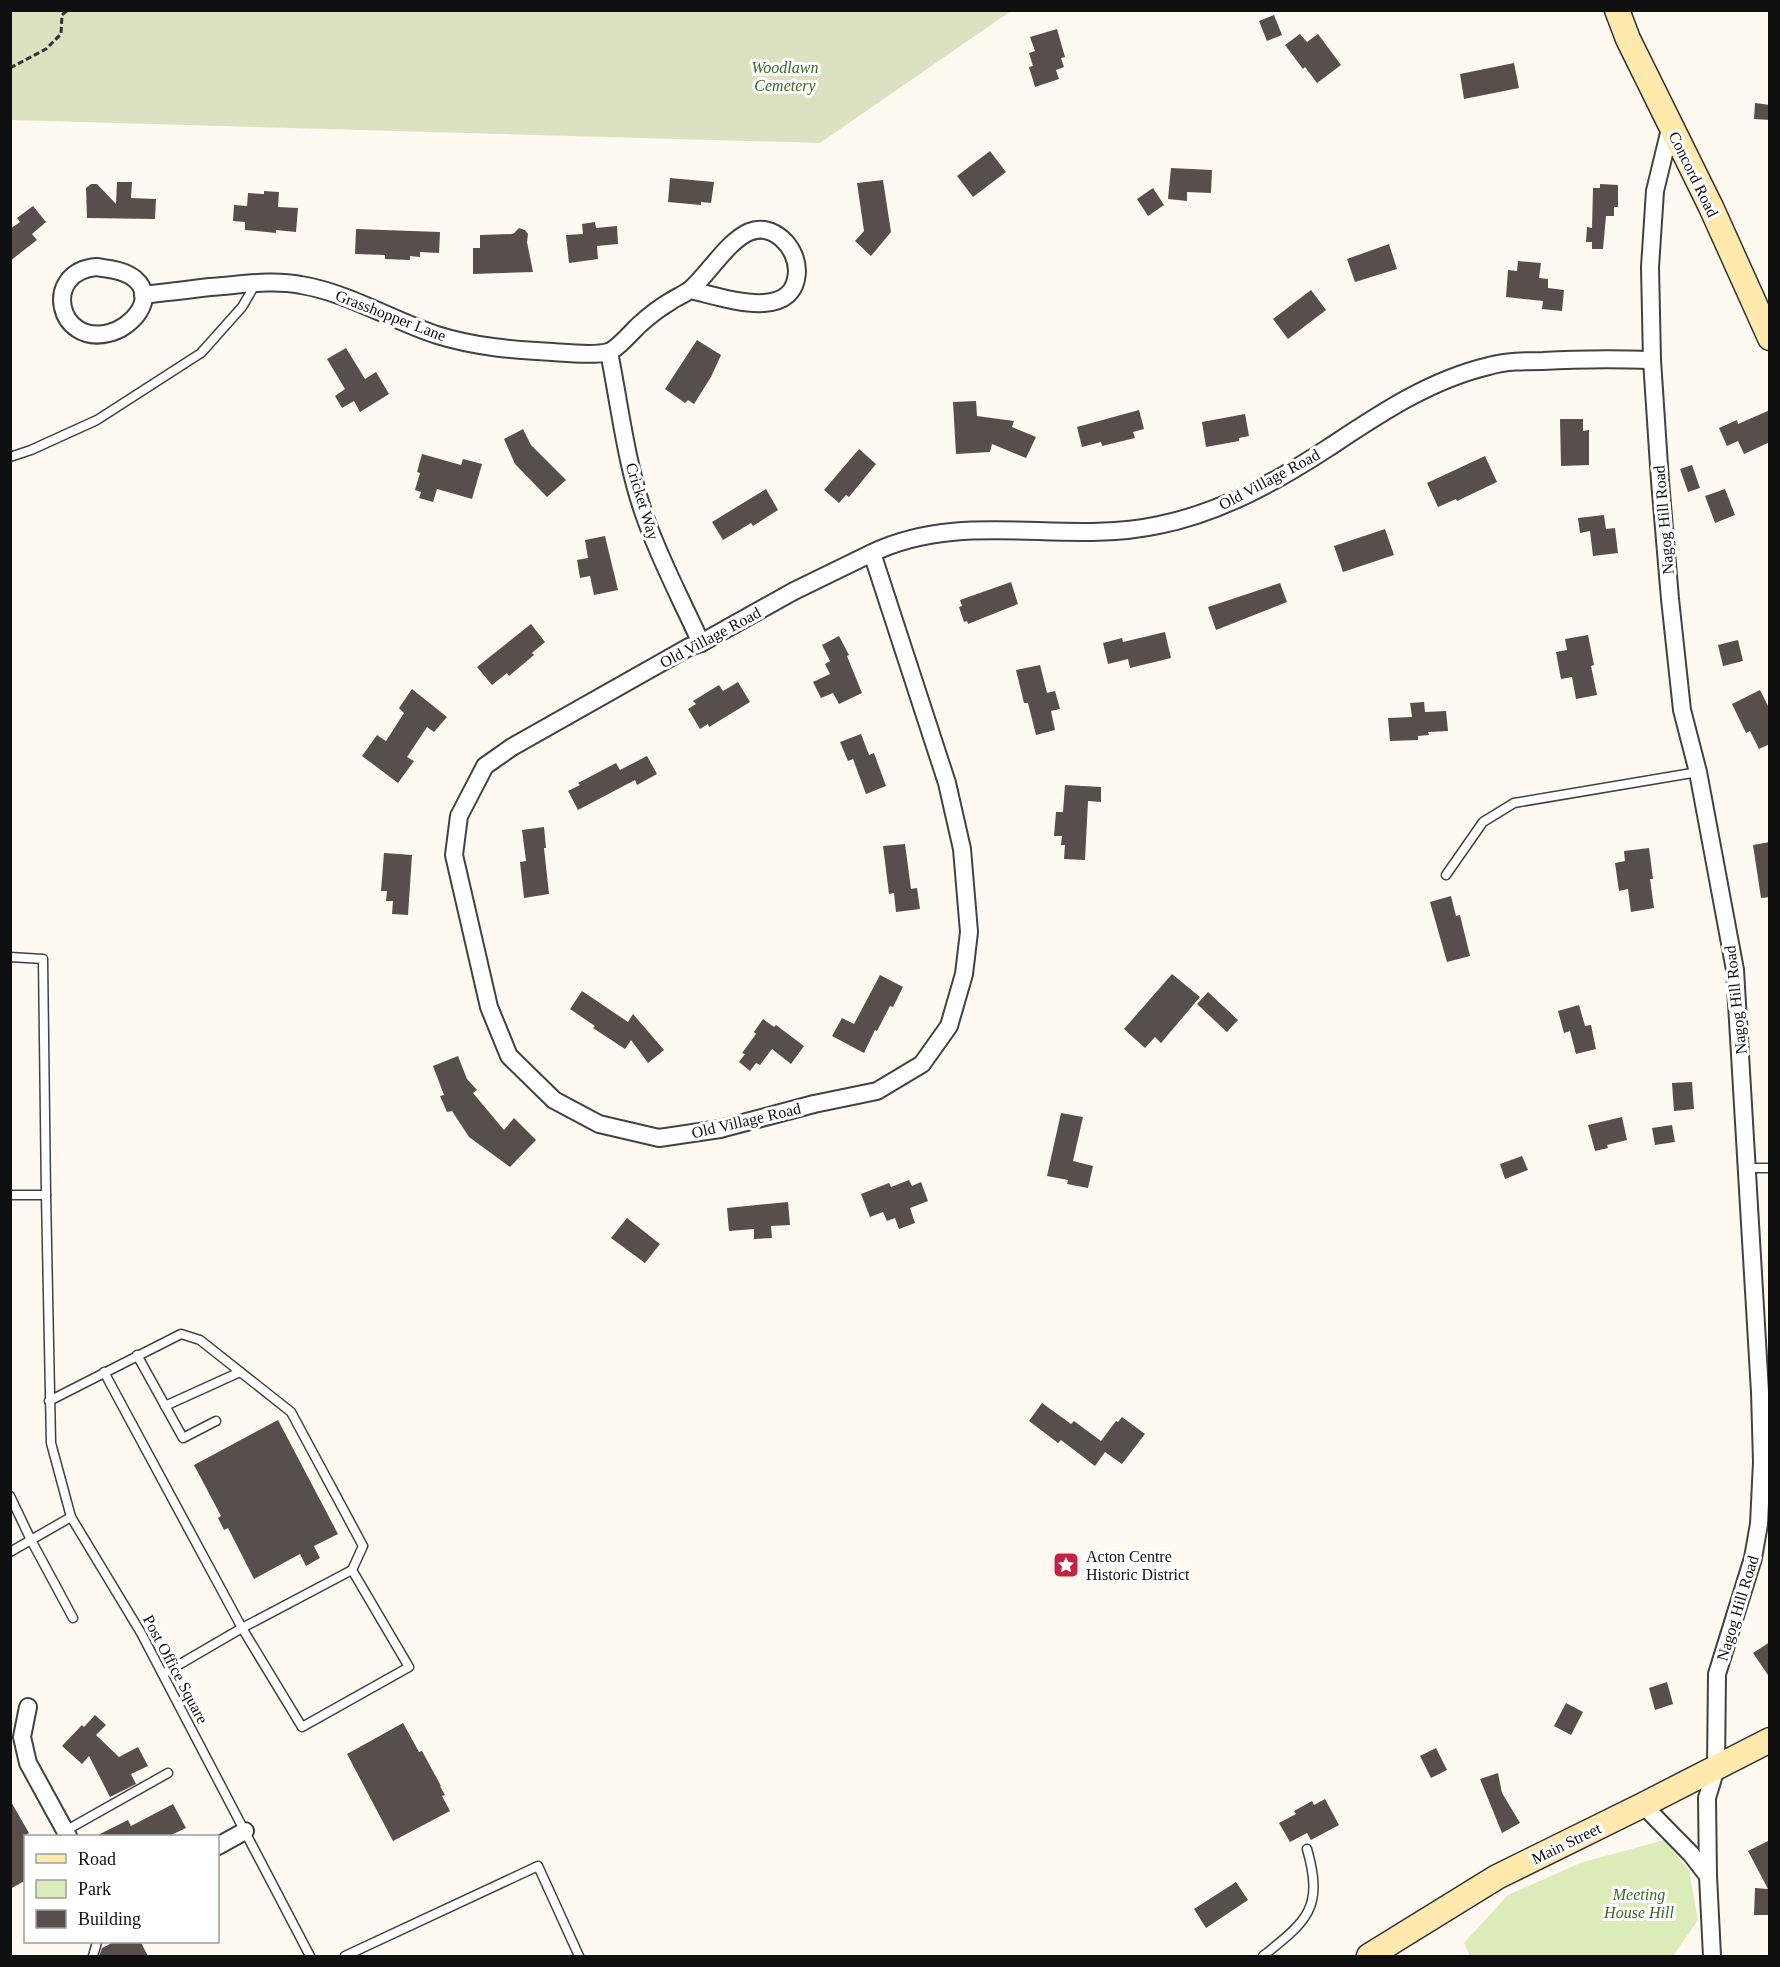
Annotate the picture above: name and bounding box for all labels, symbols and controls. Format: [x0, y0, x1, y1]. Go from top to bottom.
park label: Woodlawn Cemetery [752, 59, 818, 95]
street label: Concord Road [1666, 129, 1722, 220]
street label: Grasshopper Lane [333, 287, 448, 345]
street label: Old Village Road [1216, 446, 1323, 514]
street label: Cricket Way [622, 461, 662, 542]
street label: Nagog Hill Road [1650, 465, 1678, 575]
street label: Old Village Road [657, 604, 764, 672]
street label: Nagog Hill Road [1721, 945, 1751, 1055]
street label: Old Village Road [690, 1100, 803, 1142]
place label: Acton Centre Historic District [1086, 1548, 1190, 1583]
place icon: Acton Centre Historic District [1051, 1550, 1081, 1580]
street label: Nagog Hill Road [1713, 1553, 1763, 1663]
street label: Post Office Square [139, 1612, 211, 1727]
street label: Main Street [1529, 1819, 1604, 1868]
legend [24, 1835, 219, 1943]
text: Road [78, 1849, 116, 1869]
text: Park [78, 1879, 111, 1899]
park label: Meeting House Hill [1603, 1886, 1674, 1921]
text: Building [78, 1909, 141, 1929]

